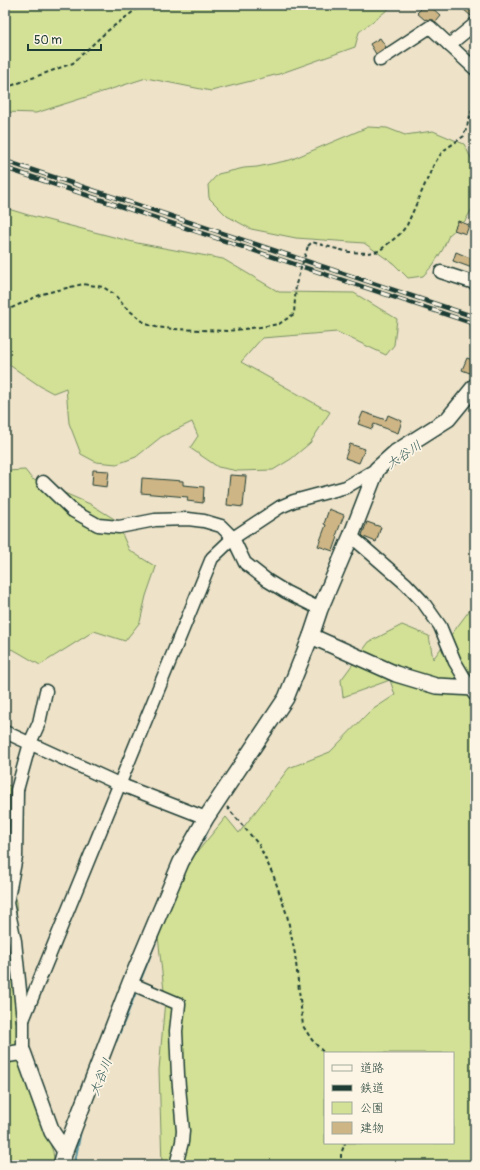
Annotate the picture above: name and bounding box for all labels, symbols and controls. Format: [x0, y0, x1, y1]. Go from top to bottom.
scale bar [28, 26, 101, 52]
text: 50 m [34, 33, 62, 48]
water label: 大谷川 [383, 437, 425, 473]
legend [324, 1052, 454, 1144]
water label: 大谷川 [86, 1056, 116, 1098]
text: 道路 [360, 1061, 384, 1076]
text: 鉄道 [360, 1081, 384, 1096]
text: 公園 [360, 1101, 384, 1116]
text: 建物 [360, 1121, 384, 1136]

